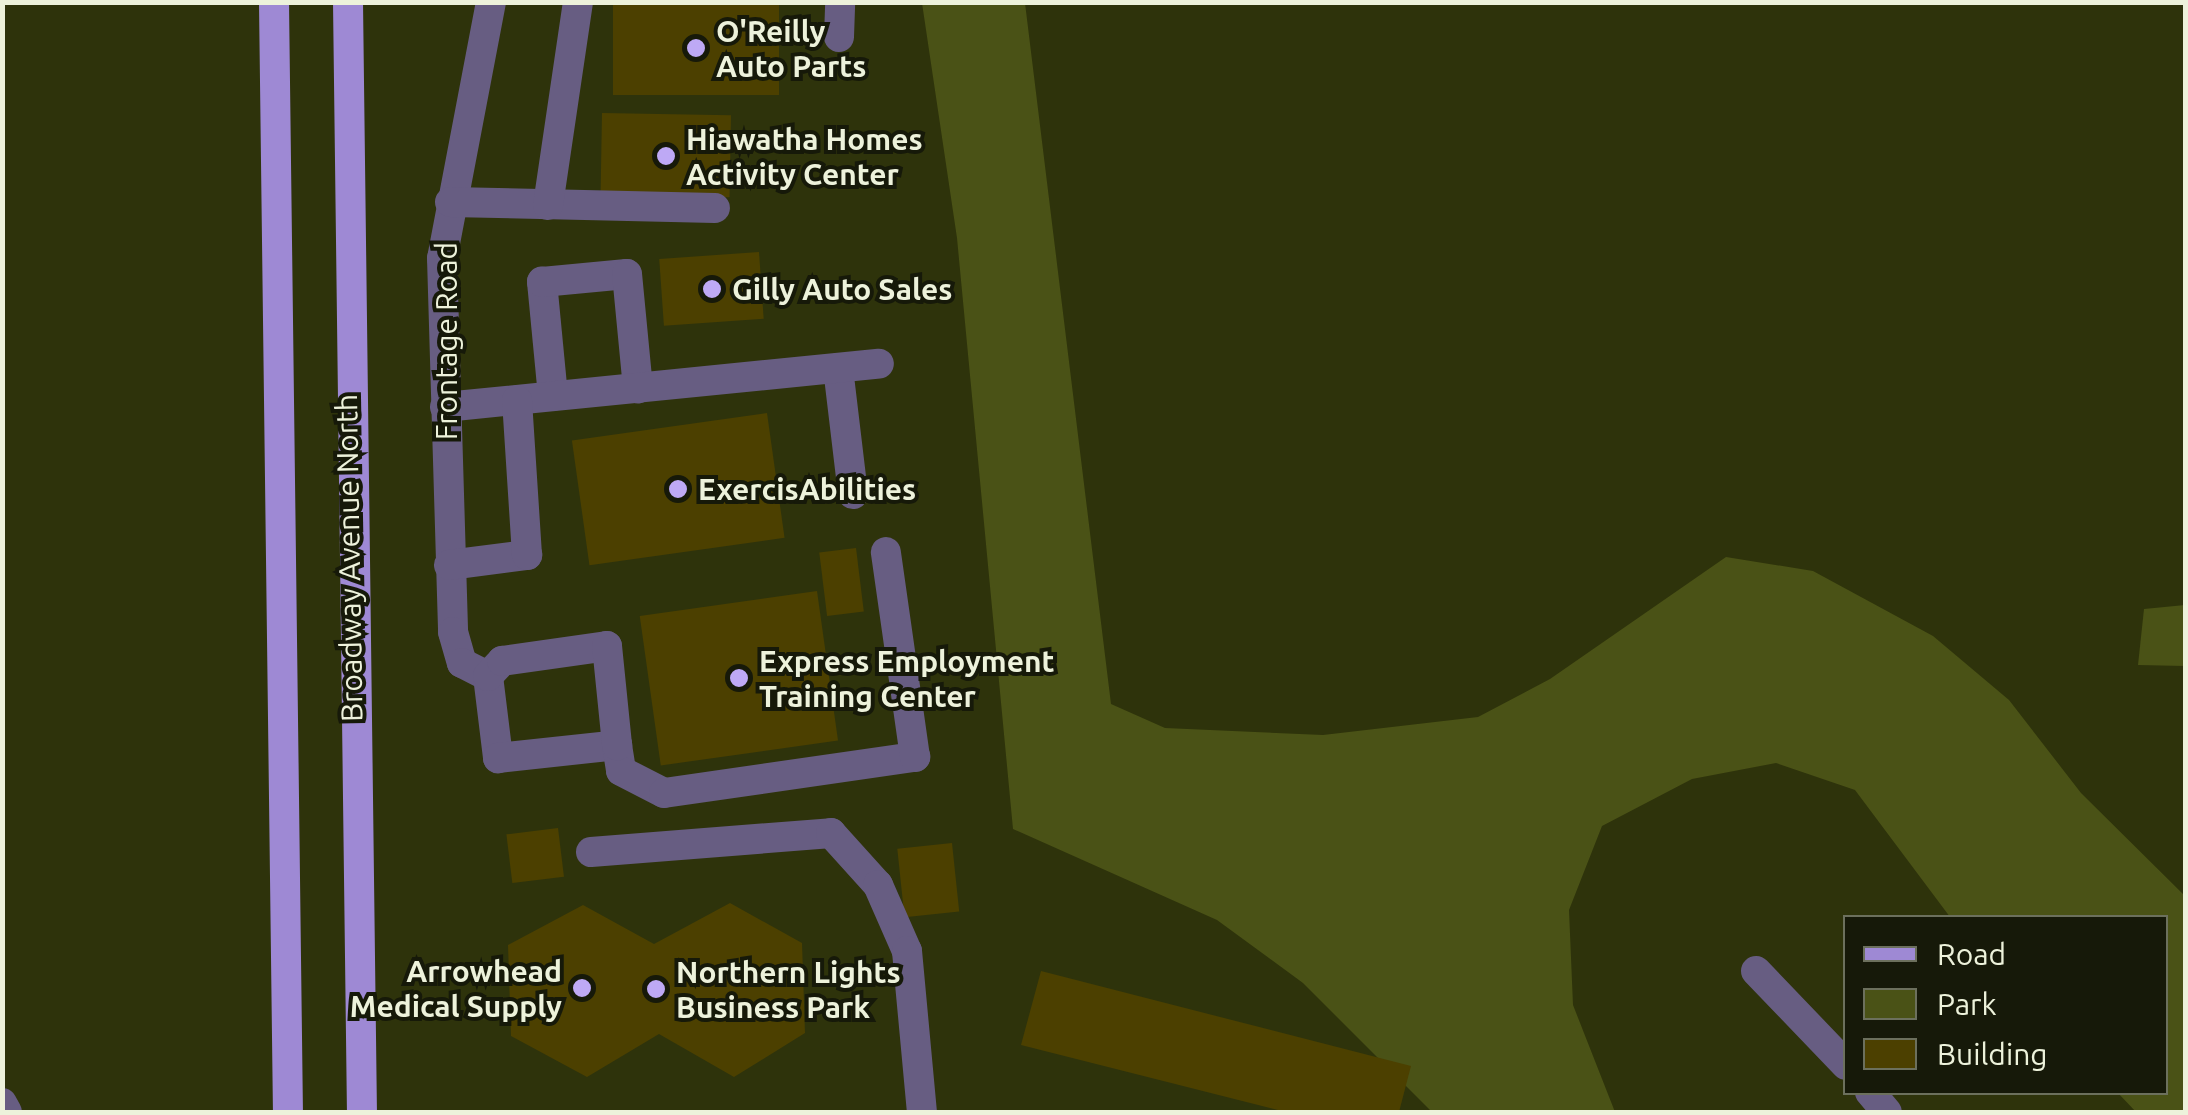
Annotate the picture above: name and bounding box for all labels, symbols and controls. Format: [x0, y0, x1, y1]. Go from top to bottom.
place label: O'Reilly Auto Parts [716, 13, 866, 84]
marker: O'Reilly Auto Parts [685, 37, 707, 59]
place label: Hiawatha Homes Activity Center [686, 121, 923, 192]
marker: Hiawatha Homes Activity Center [655, 145, 677, 167]
street label: Frontage Road [428, 242, 464, 440]
place label: Gilly Auto Sales [732, 271, 952, 307]
marker: Gilly Auto Sales [701, 278, 723, 300]
street label: Broadway Avenue North [328, 394, 370, 722]
place label: ExercisAbilities [698, 471, 916, 507]
marker: ExercisAbilities [667, 478, 689, 500]
place label: Express Employment Training Center [759, 643, 1054, 714]
marker: Express Employment Training Center [728, 667, 750, 689]
legend [1843, 915, 2168, 1095]
text: Road [1937, 937, 2006, 971]
place label: Arrowhead Medical Supply [350, 953, 562, 1024]
place label: Northern Lights Business Park [676, 954, 901, 1024]
marker: Arrowhead Medical Supply [571, 977, 593, 999]
marker: Northern Lights Business Park [645, 978, 667, 1000]
text: Park [1937, 987, 1997, 1021]
text: Building [1937, 1037, 2048, 1071]

